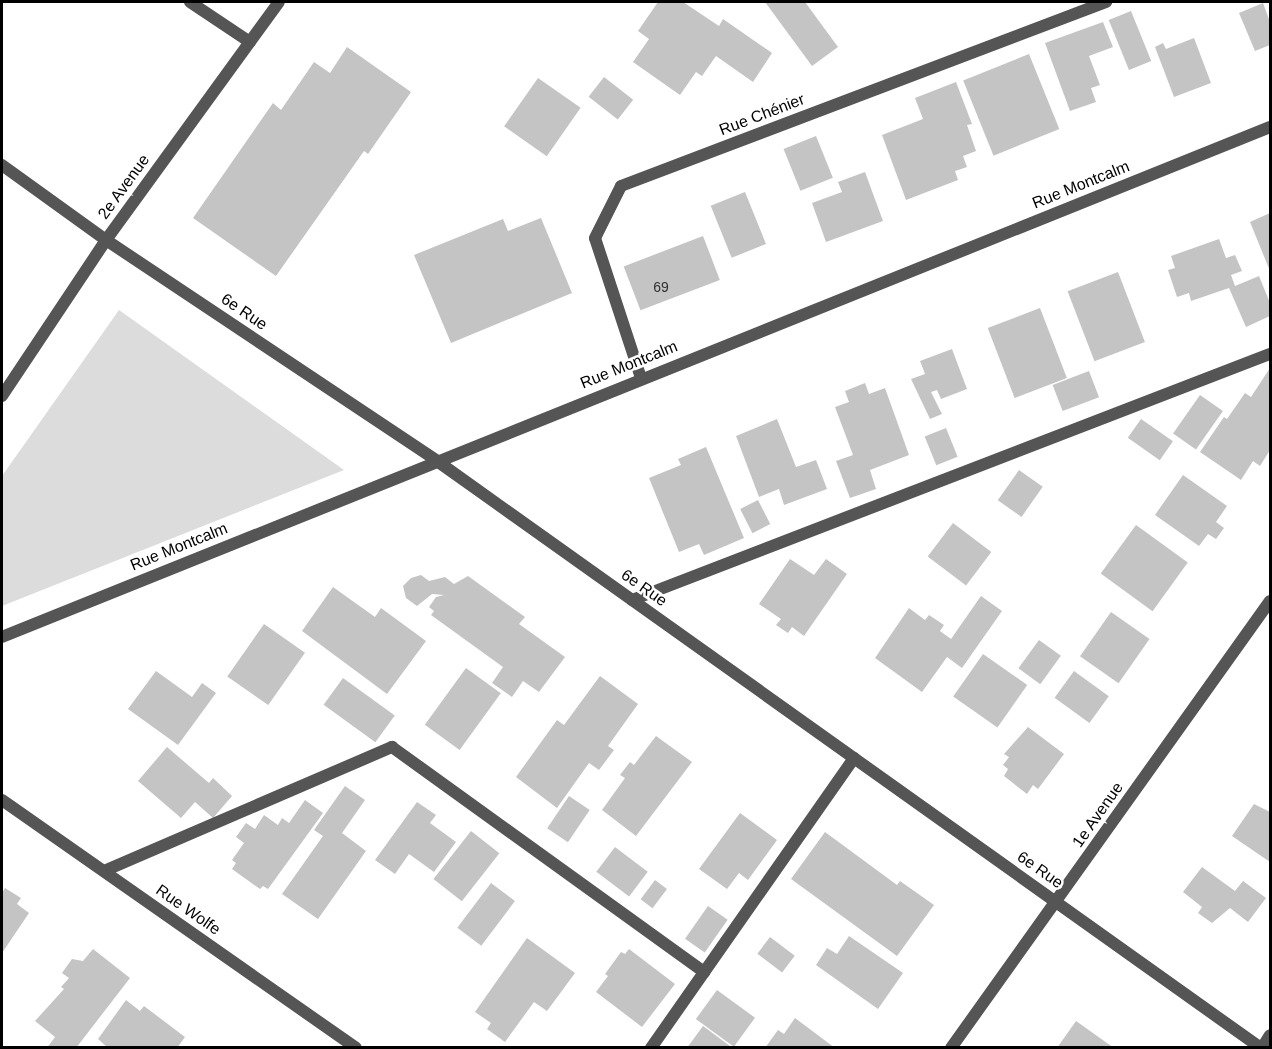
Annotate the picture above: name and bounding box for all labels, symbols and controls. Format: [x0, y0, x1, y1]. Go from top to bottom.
street label: Rue Chénier [717, 90, 807, 140]
street label: 2e Avenue [94, 151, 154, 223]
street label: Rue Montcalm [1030, 157, 1132, 213]
house number: 69 [653, 279, 669, 295]
street label: 6e Rue [217, 290, 271, 334]
street label: Rue Montcalm [578, 337, 680, 393]
street label: Rue Montcalm [128, 519, 230, 575]
street label: 6e Rue [617, 565, 671, 611]
street label: 1e Avenue [1068, 778, 1128, 852]
street label: 6e Rue [1013, 847, 1067, 893]
street label: Rue Wolfe [152, 881, 224, 939]

